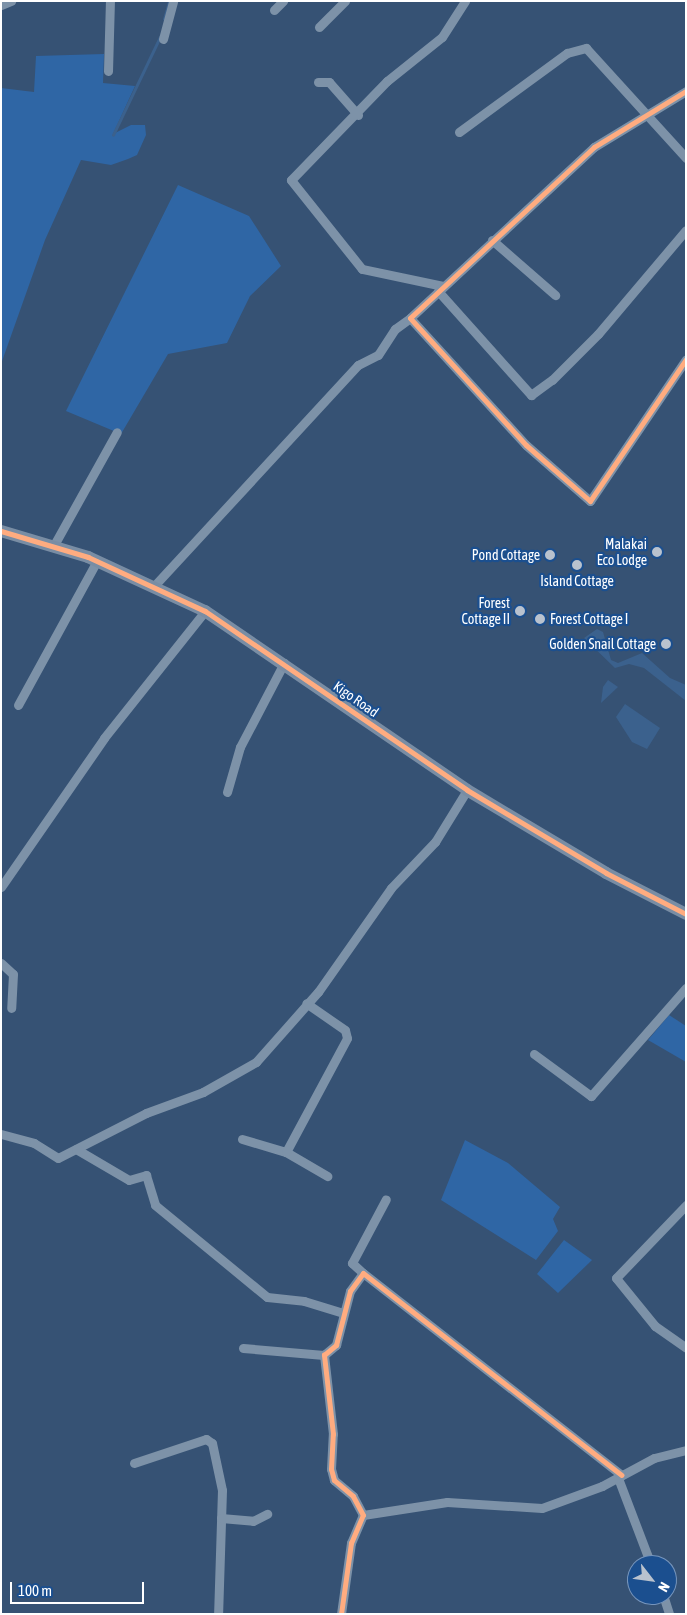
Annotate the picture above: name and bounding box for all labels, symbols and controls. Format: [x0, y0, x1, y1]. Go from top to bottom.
place label: Malakai Eco Lodge [597, 536, 647, 568]
marker: Malakai Eco Lodge [651, 546, 663, 558]
place label: Pond Cottage [472, 547, 540, 563]
marker: Pond Cottage [544, 549, 556, 561]
marker: Island Cottage [571, 559, 583, 571]
place label: Island Cottage [540, 573, 614, 589]
place label: Forest Cottage II [461, 595, 510, 628]
marker: Forest Cottage II [514, 605, 526, 617]
place label: Forest Cottage I [550, 611, 628, 627]
marker: Forest Cottage I [534, 613, 546, 625]
place label: Golden Snail Cottage [549, 636, 656, 652]
marker: Golden Snail Cottage [660, 638, 672, 650]
street label: Kigo Road [330, 677, 382, 721]
north arrow [627, 1555, 677, 1605]
scale bar [12, 1572, 146, 1604]
text: N [655, 1579, 673, 1595]
text: 100 m [18, 1582, 52, 1599]

